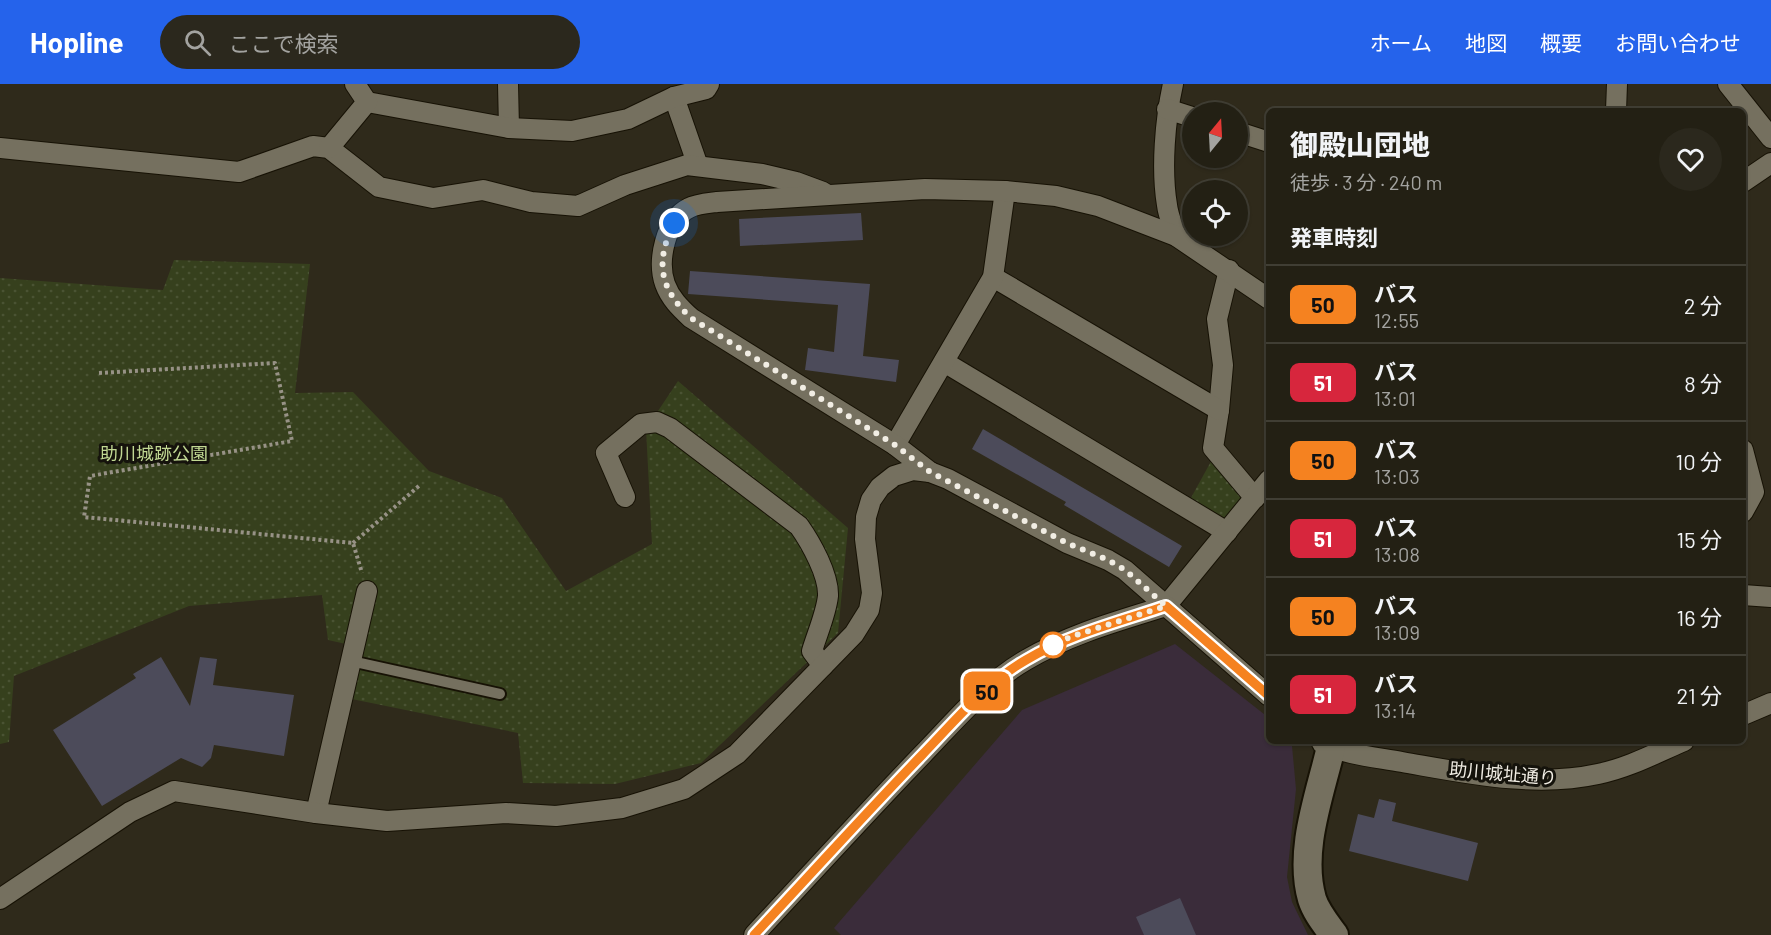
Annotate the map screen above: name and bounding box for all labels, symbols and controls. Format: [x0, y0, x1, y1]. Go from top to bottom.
search box [160, 15, 580, 69]
text: Hopline [30, 25, 124, 59]
icon: search [181, 26, 214, 59]
text: ここで検索 [229, 30, 339, 56]
text: ホーム [1370, 30, 1432, 55]
text: 地図 [1465, 30, 1507, 55]
text: 概要 [1540, 30, 1582, 55]
text: お問い合わせ [1615, 30, 1741, 55]
north arrow [1182, 102, 1248, 168]
map controls [1182, 102, 1248, 246]
text: 御殿山団地 [1290, 127, 1430, 161]
button: heart [1659, 128, 1722, 191]
text: 徒歩 · 3 分 · 240 m [1290, 170, 1442, 194]
button: locate [1182, 180, 1248, 246]
your location [659, 208, 689, 238]
text: 発車時刻 [1290, 224, 1378, 250]
text: バス [1374, 280, 1418, 306]
text: 50 [1311, 292, 1335, 317]
text: 2 分 [1684, 292, 1722, 318]
text: 12:55 [1374, 308, 1419, 332]
text: バス [1374, 358, 1418, 384]
text: 51 [1314, 370, 1332, 395]
text: 8 分 [1684, 370, 1722, 396]
text: 13:01 [1374, 386, 1416, 410]
text: バス [1374, 436, 1418, 462]
park label: 助川城跡公園 [100, 442, 208, 464]
text: 50 [1311, 448, 1335, 473]
text: 10 分 [1675, 448, 1722, 474]
text: 13:03 [1374, 464, 1420, 488]
text: バス [1374, 514, 1418, 540]
text: 51 [1314, 526, 1332, 551]
text: 15 分 [1677, 526, 1722, 552]
text: 13:08 [1374, 542, 1420, 566]
text: バス [1374, 592, 1418, 618]
text: 50 [1311, 604, 1335, 629]
text: 16 分 [1677, 604, 1722, 630]
text: 13:09 [1374, 620, 1420, 644]
unlabelled marker [1040, 632, 1066, 658]
text: バス [1374, 670, 1418, 696]
line badge: 50 [960, 672, 1014, 710]
text: 50 [975, 679, 999, 704]
text: 51 [1314, 682, 1332, 707]
text: 21 分 [1676, 682, 1722, 708]
text: 13:14 [1374, 698, 1416, 722]
street label: 助川城址通り [1448, 757, 1558, 789]

